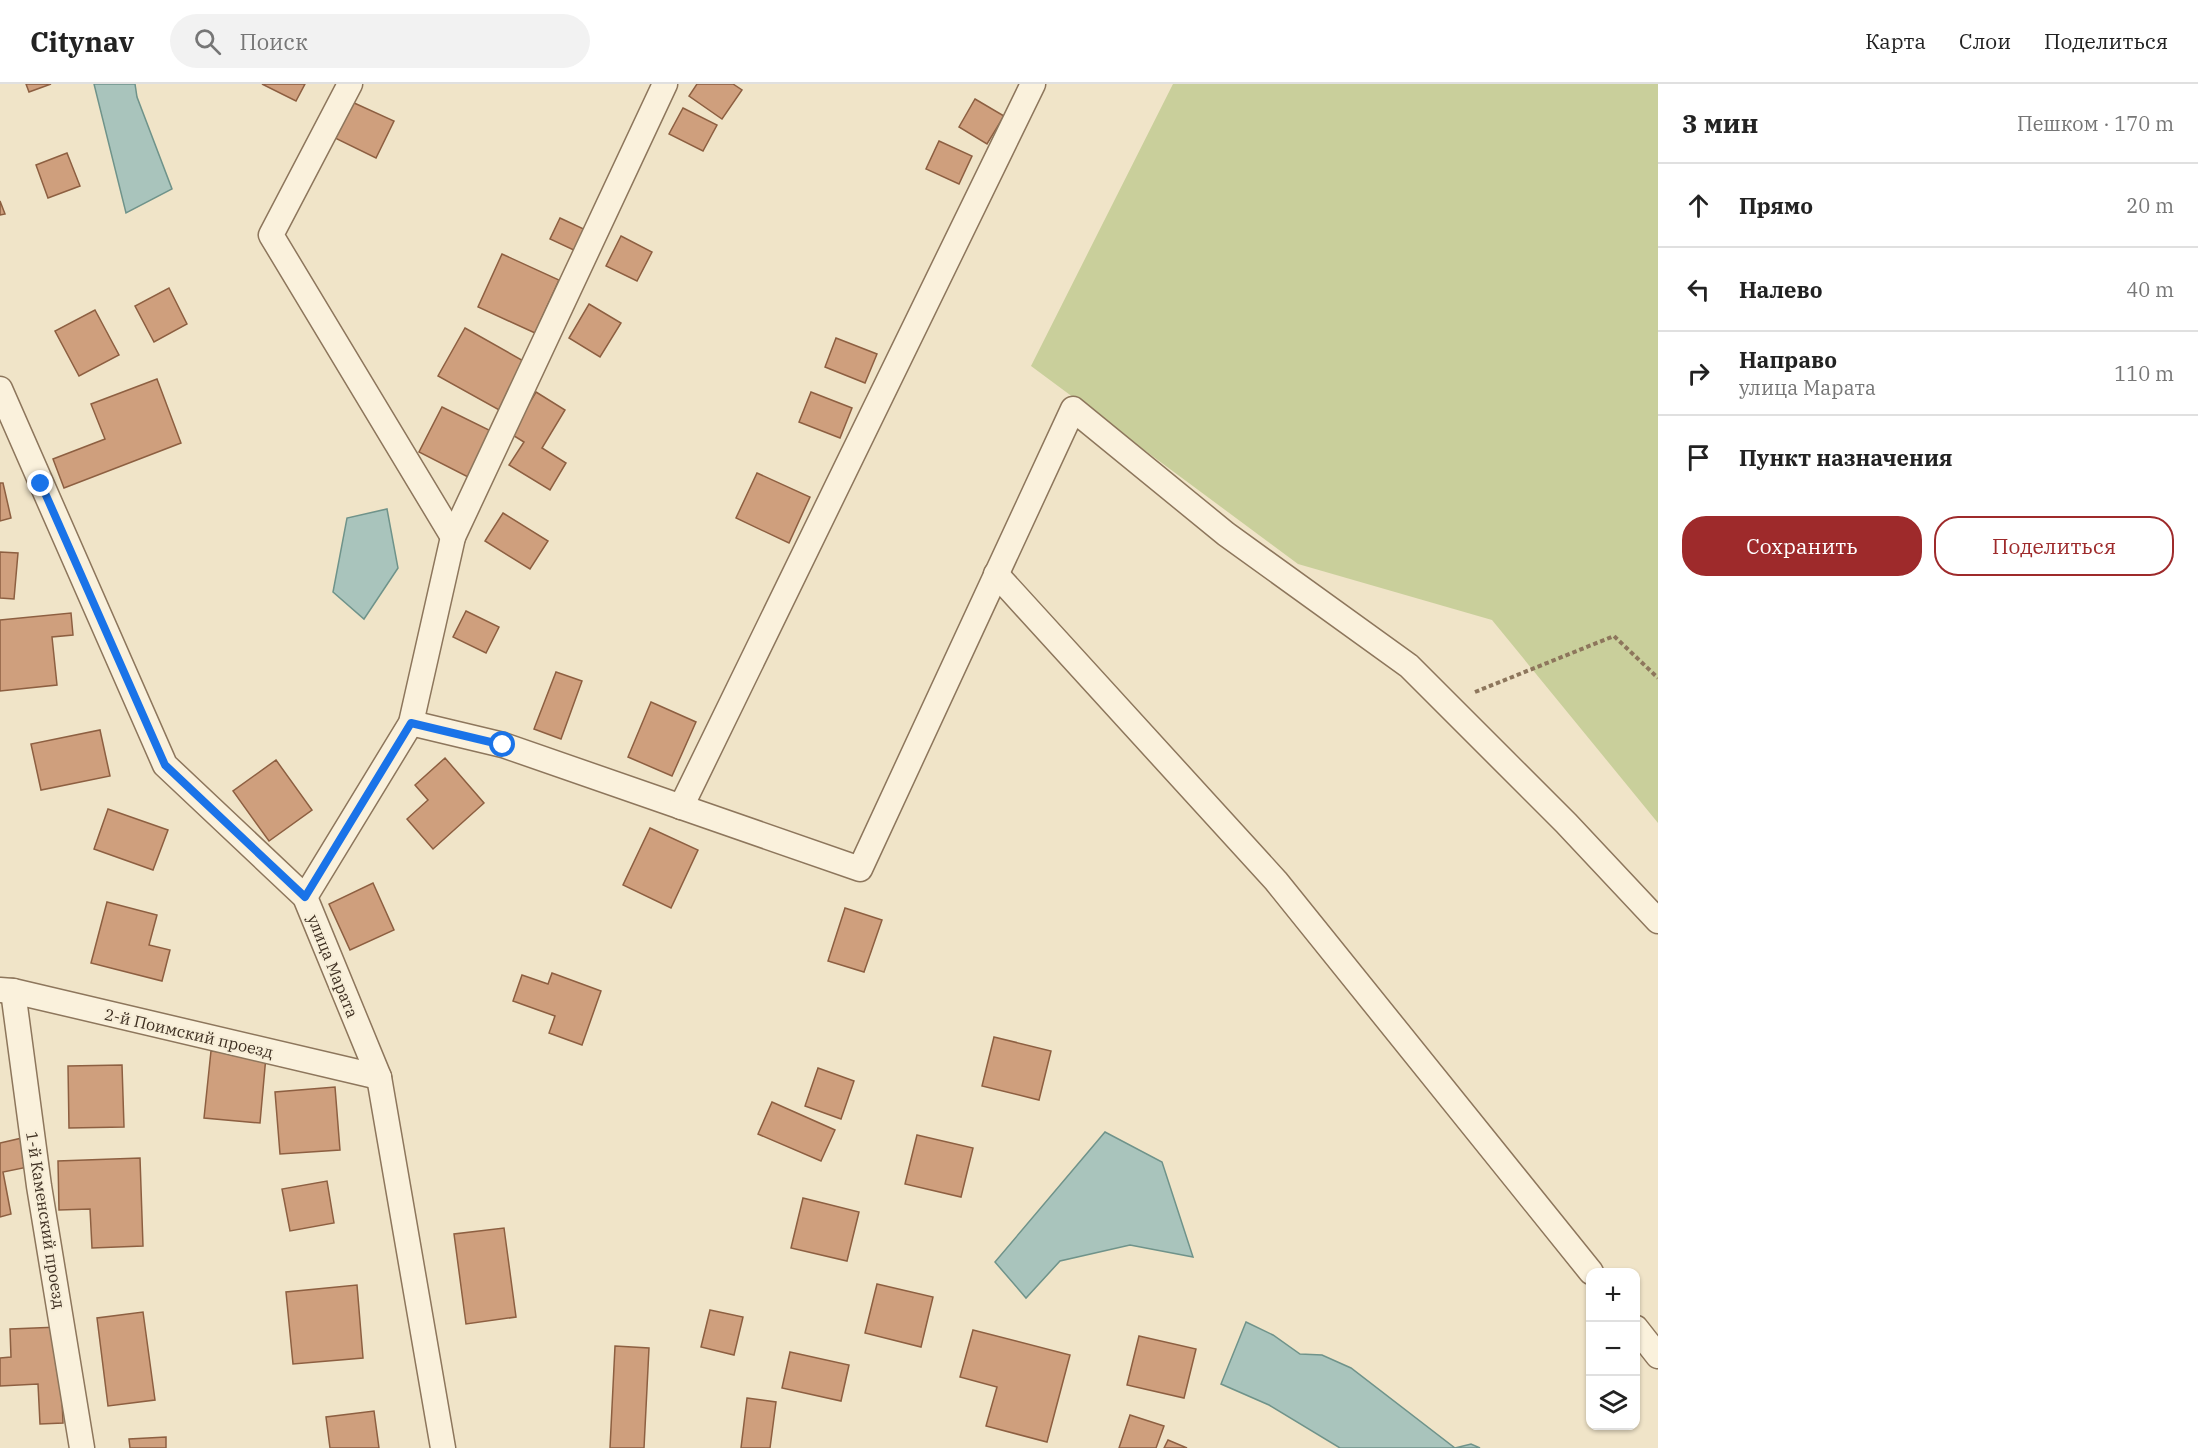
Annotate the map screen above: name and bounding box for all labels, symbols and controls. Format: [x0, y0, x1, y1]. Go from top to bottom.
search box [170, 14, 590, 68]
text: Citynav [30, 23, 134, 60]
icon: search [191, 25, 224, 58]
text: Поиск [239, 27, 308, 56]
text: Карта [1865, 27, 1926, 55]
text: Слои [1959, 27, 2011, 55]
text: Поделиться [2044, 27, 2168, 55]
text: 3 мин [1682, 106, 1758, 140]
text: Пешком · 170 m [2017, 110, 2174, 137]
icon: ahead [1682, 189, 1715, 222]
text: Прямо [1739, 191, 1813, 220]
text: 20 m [2126, 192, 2174, 219]
icon: left [1682, 273, 1715, 306]
text: Налево [1739, 275, 1823, 304]
text: 40 m [2126, 276, 2174, 303]
text: Направо [1739, 345, 1837, 374]
icon: right [1682, 357, 1715, 390]
text: 110 m [2114, 360, 2174, 387]
text: улица Марата [1739, 374, 1876, 401]
icon: arrive [1682, 441, 1715, 474]
text: Пункт назначения [1739, 443, 1953, 472]
route end [27, 470, 53, 496]
button: Сохранить [1682, 516, 1922, 576]
button: Поделиться [1934, 516, 2174, 576]
route start [489, 731, 515, 757]
street label: улица Марата [303, 912, 363, 1021]
street label: 2-й Поимский проезд [103, 1004, 276, 1062]
street label: 1-й Каменский проезд [22, 1130, 70, 1310]
map controls [1586, 1268, 1640, 1430]
button: + [1586, 1268, 1640, 1322]
button: − [1586, 1322, 1640, 1376]
button: layers [1586, 1376, 1640, 1430]

